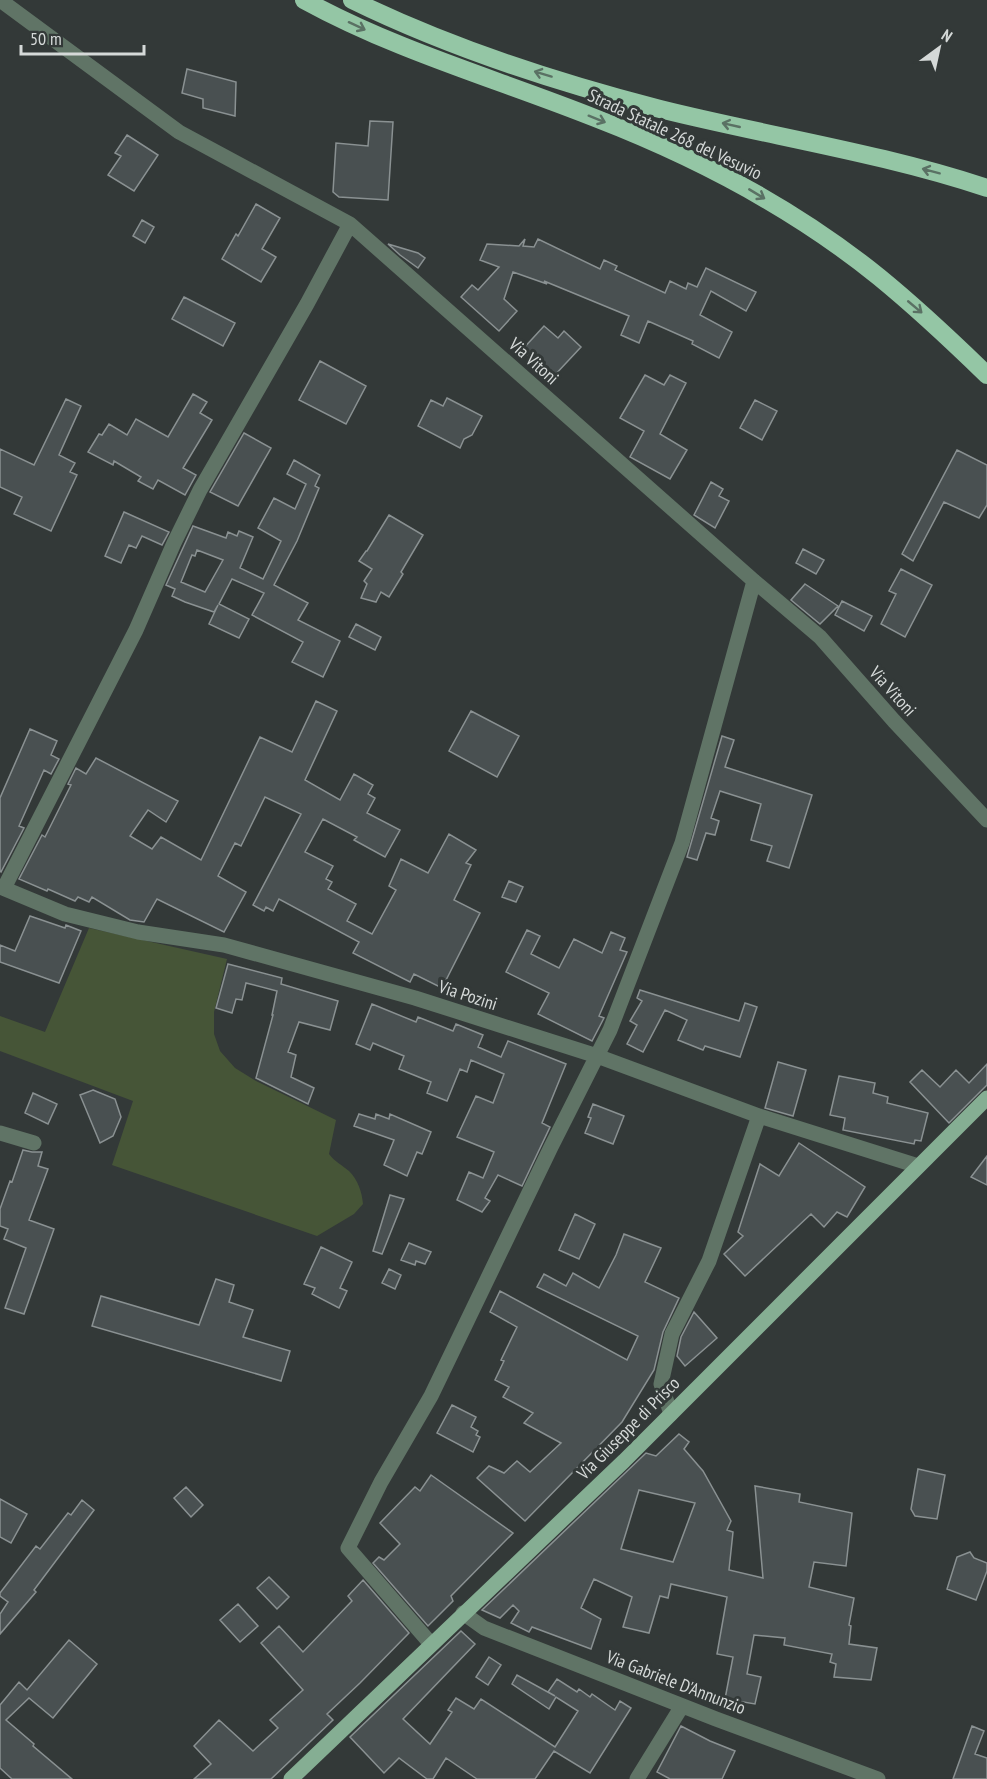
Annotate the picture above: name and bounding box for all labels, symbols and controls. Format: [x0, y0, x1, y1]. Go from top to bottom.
scale bar [21, 18, 144, 56]
north arrow [909, 18, 969, 78]
one-way arrow [347, 20, 365, 32]
text: N [938, 25, 956, 46]
text: 50 m [30, 27, 62, 50]
one-way arrow [534, 68, 553, 79]
street label: Strada Statale 268 del Vesuvio [584, 84, 766, 185]
one-way arrow [587, 114, 606, 125]
one-way arrow [722, 119, 741, 131]
one-way arrow [922, 165, 941, 177]
one-way arrow [748, 189, 765, 201]
one-way arrow [907, 300, 922, 314]
street label: Via Vitoni [503, 332, 564, 389]
street label: Via Vitoni [864, 660, 921, 721]
street label: Via Pozini [435, 974, 500, 1015]
street label: Via Giuseppe di Prisco [571, 1372, 684, 1485]
street label: Via Gabriele D'Annunzio [602, 1644, 749, 1719]

